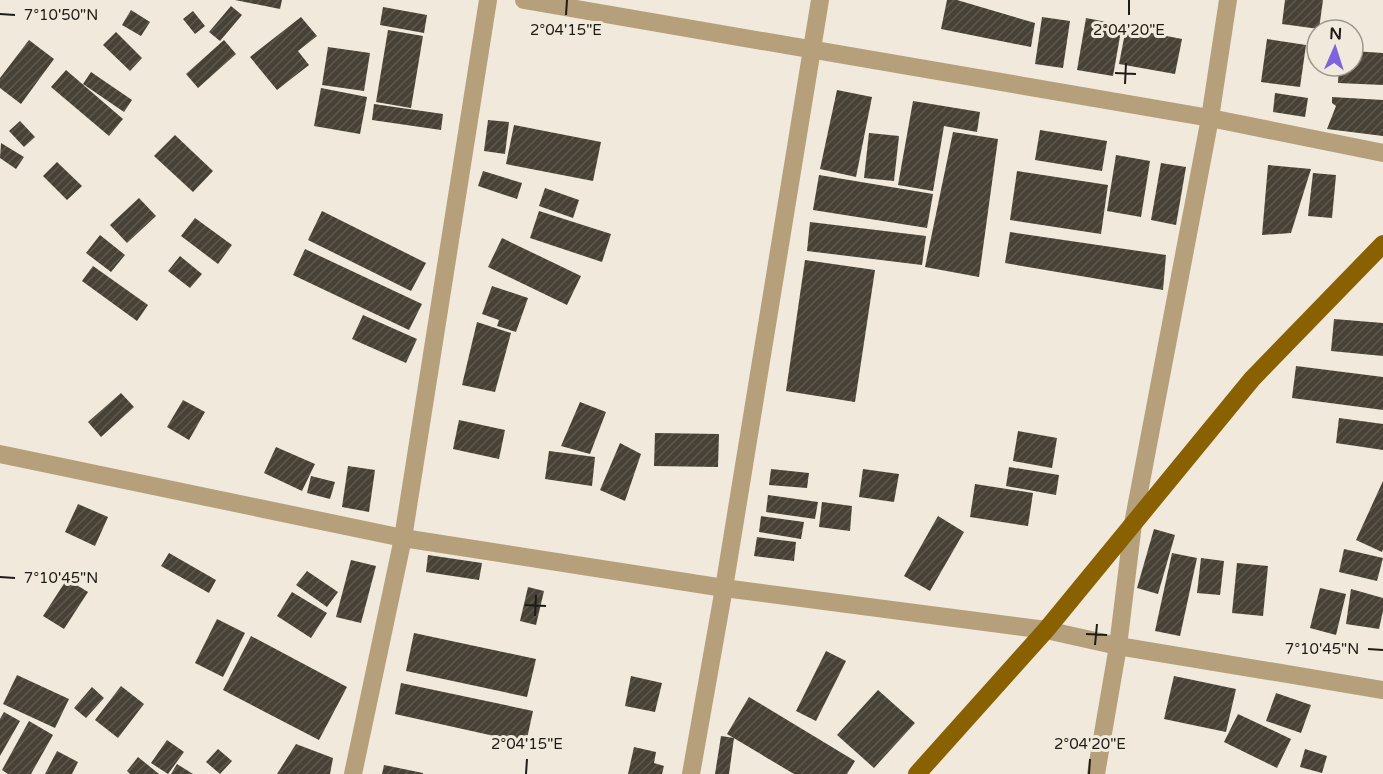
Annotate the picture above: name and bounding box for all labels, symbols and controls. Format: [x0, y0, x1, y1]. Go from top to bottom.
text: 7°10'50"N [24, 6, 98, 24]
north arrow [1305, 18, 1365, 78]
text: 2°04'15"E [530, 21, 602, 39]
text: 2°04'20"E [1093, 21, 1165, 39]
text: N [1329, 24, 1343, 44]
text: 7°10'45"N [24, 569, 98, 587]
text: 7°10'45"N [1285, 640, 1359, 658]
text: 2°04'15"E [491, 735, 563, 753]
text: 2°04'20"E [1054, 735, 1126, 753]

